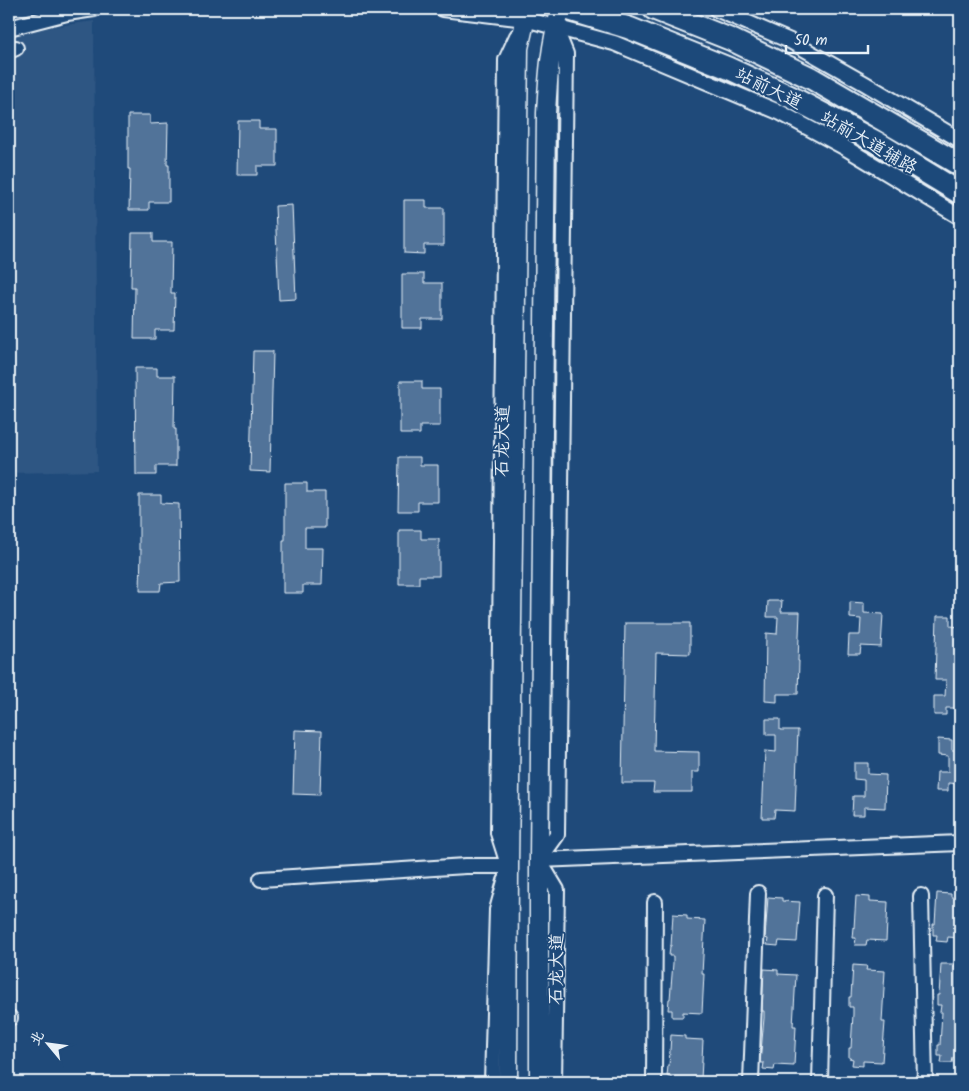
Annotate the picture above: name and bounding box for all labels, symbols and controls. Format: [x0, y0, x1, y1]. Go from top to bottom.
scale bar [786, 22, 869, 54]
text: 50 m [794, 29, 828, 53]
street label: 站前大道 [730, 61, 807, 118]
street label: 站前大道辅路 [814, 104, 922, 183]
street label: 石龙大道 [488, 405, 519, 477]
street label: 石龙大道 [542, 933, 573, 1005]
north arrow [22, 1018, 72, 1068]
text: 北 [24, 1027, 51, 1050]

